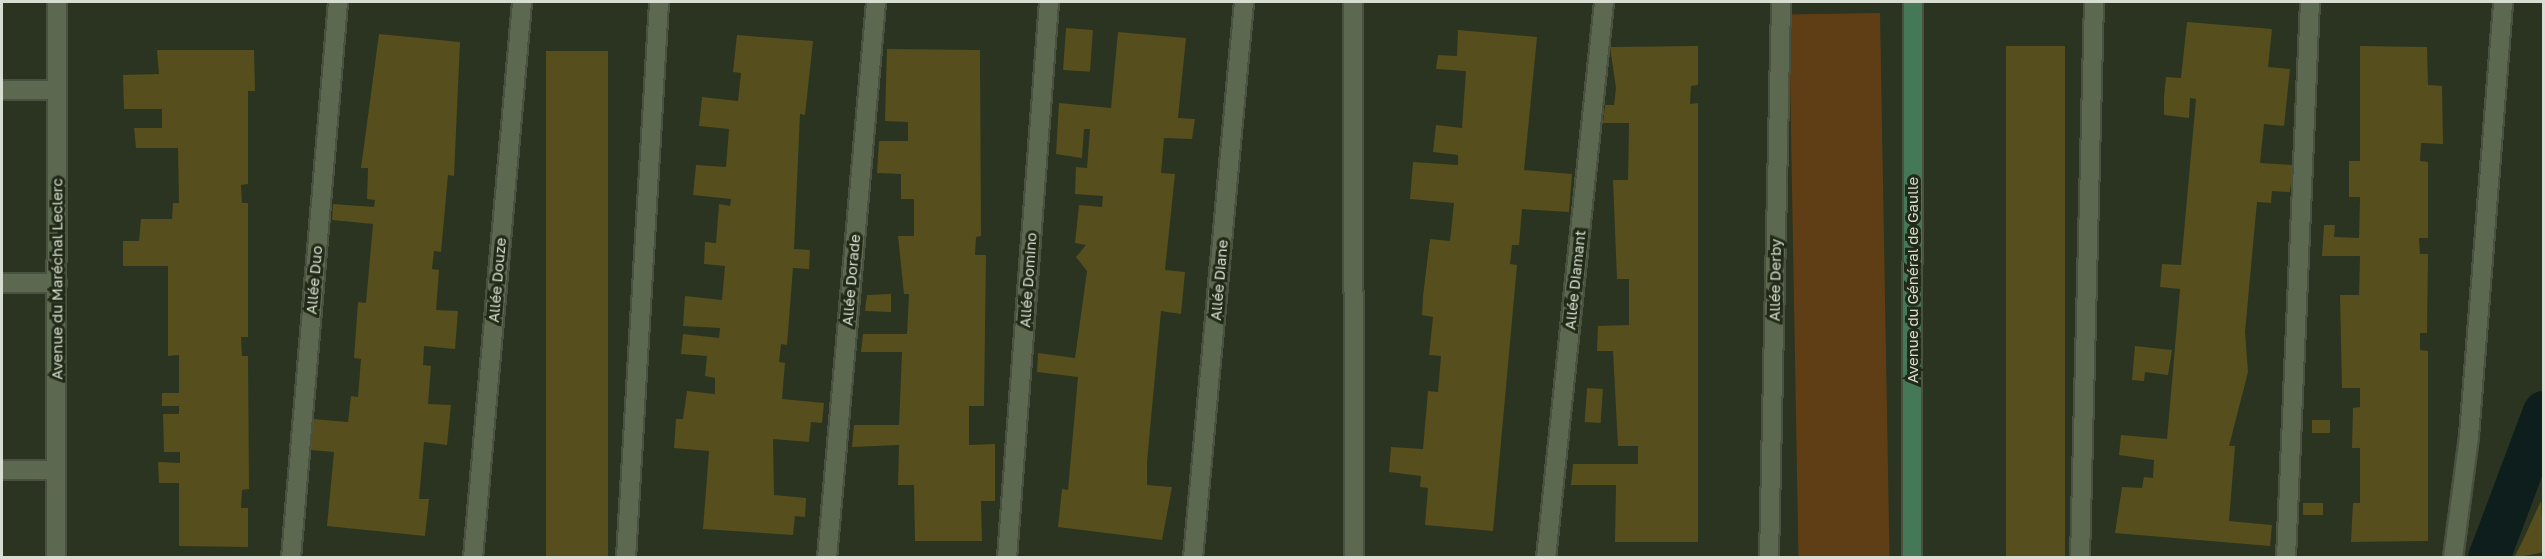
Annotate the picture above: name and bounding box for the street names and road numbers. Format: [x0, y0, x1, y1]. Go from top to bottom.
street label: Avenue du Général de Gaulle [1904, 177, 1922, 383]
street label: Avenue du Maréchal Leclerc [48, 178, 66, 380]
street label: Allée Diamant [1561, 229, 1589, 331]
street label: Allée Domino [1016, 232, 1040, 328]
street label: Allée Dorade [838, 233, 864, 327]
street label: Allée Douze [484, 237, 510, 323]
street label: Allée Derby [1765, 238, 1785, 322]
street label: Allée Diane [1206, 239, 1232, 321]
street label: Allée Duo [302, 245, 326, 315]

